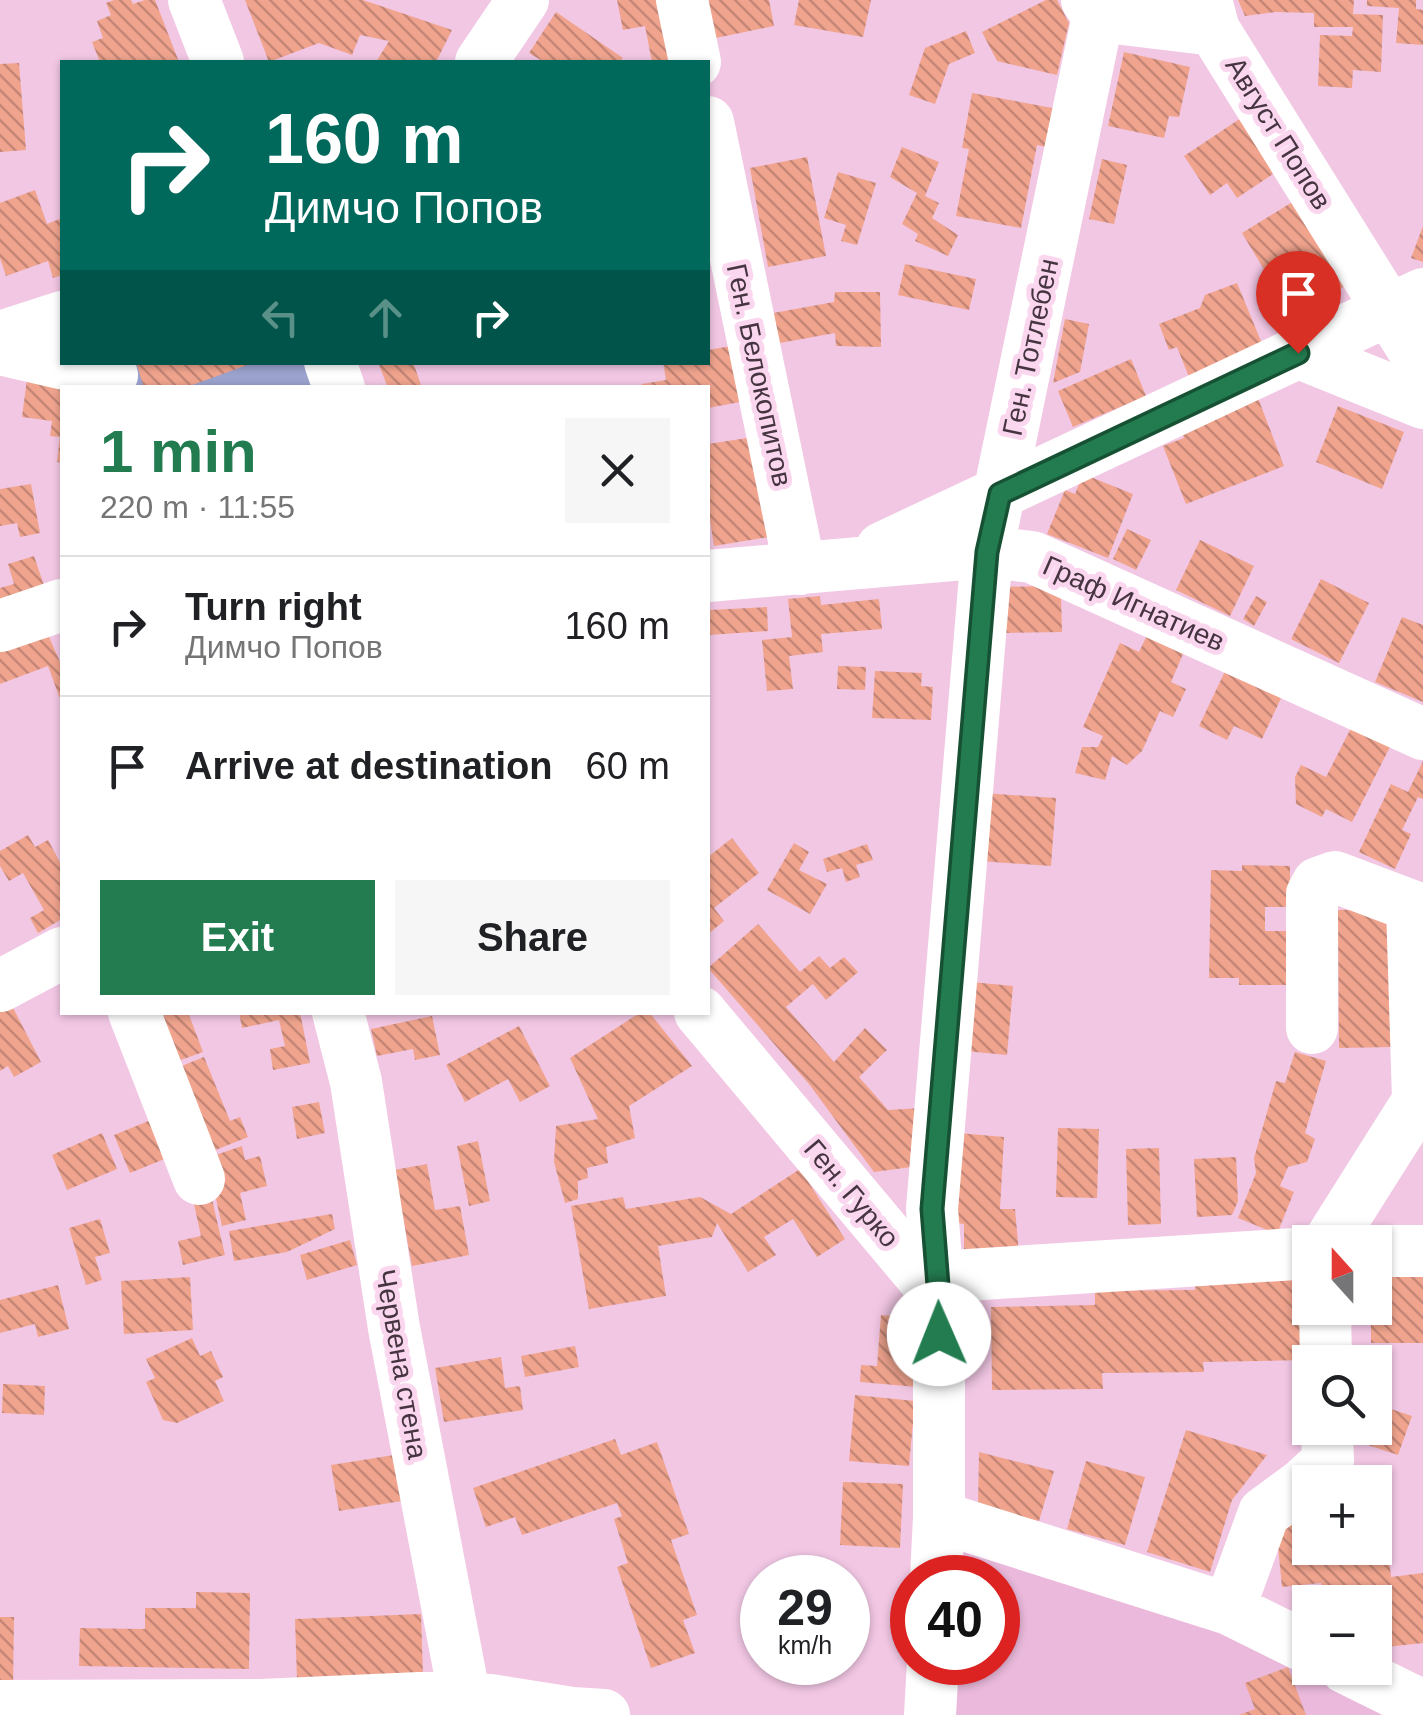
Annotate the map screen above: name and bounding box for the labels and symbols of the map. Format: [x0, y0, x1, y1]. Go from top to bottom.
street label: Август Попов [1219, 52, 1338, 215]
pin [1256, 251, 1341, 354]
street label: Ген. Тотлебен [997, 256, 1064, 439]
street label: Ген. Белокопитов [721, 261, 798, 489]
street label: Граф Игнатиев [1038, 550, 1229, 657]
street label: Ген. Гурко [798, 1133, 905, 1253]
north arrow [1292, 1225, 1392, 1325]
street label: Червена стена [370, 1267, 434, 1462]
position arrow [887, 1282, 991, 1386]
speed limit sign: 40 [890, 1555, 1020, 1685]

